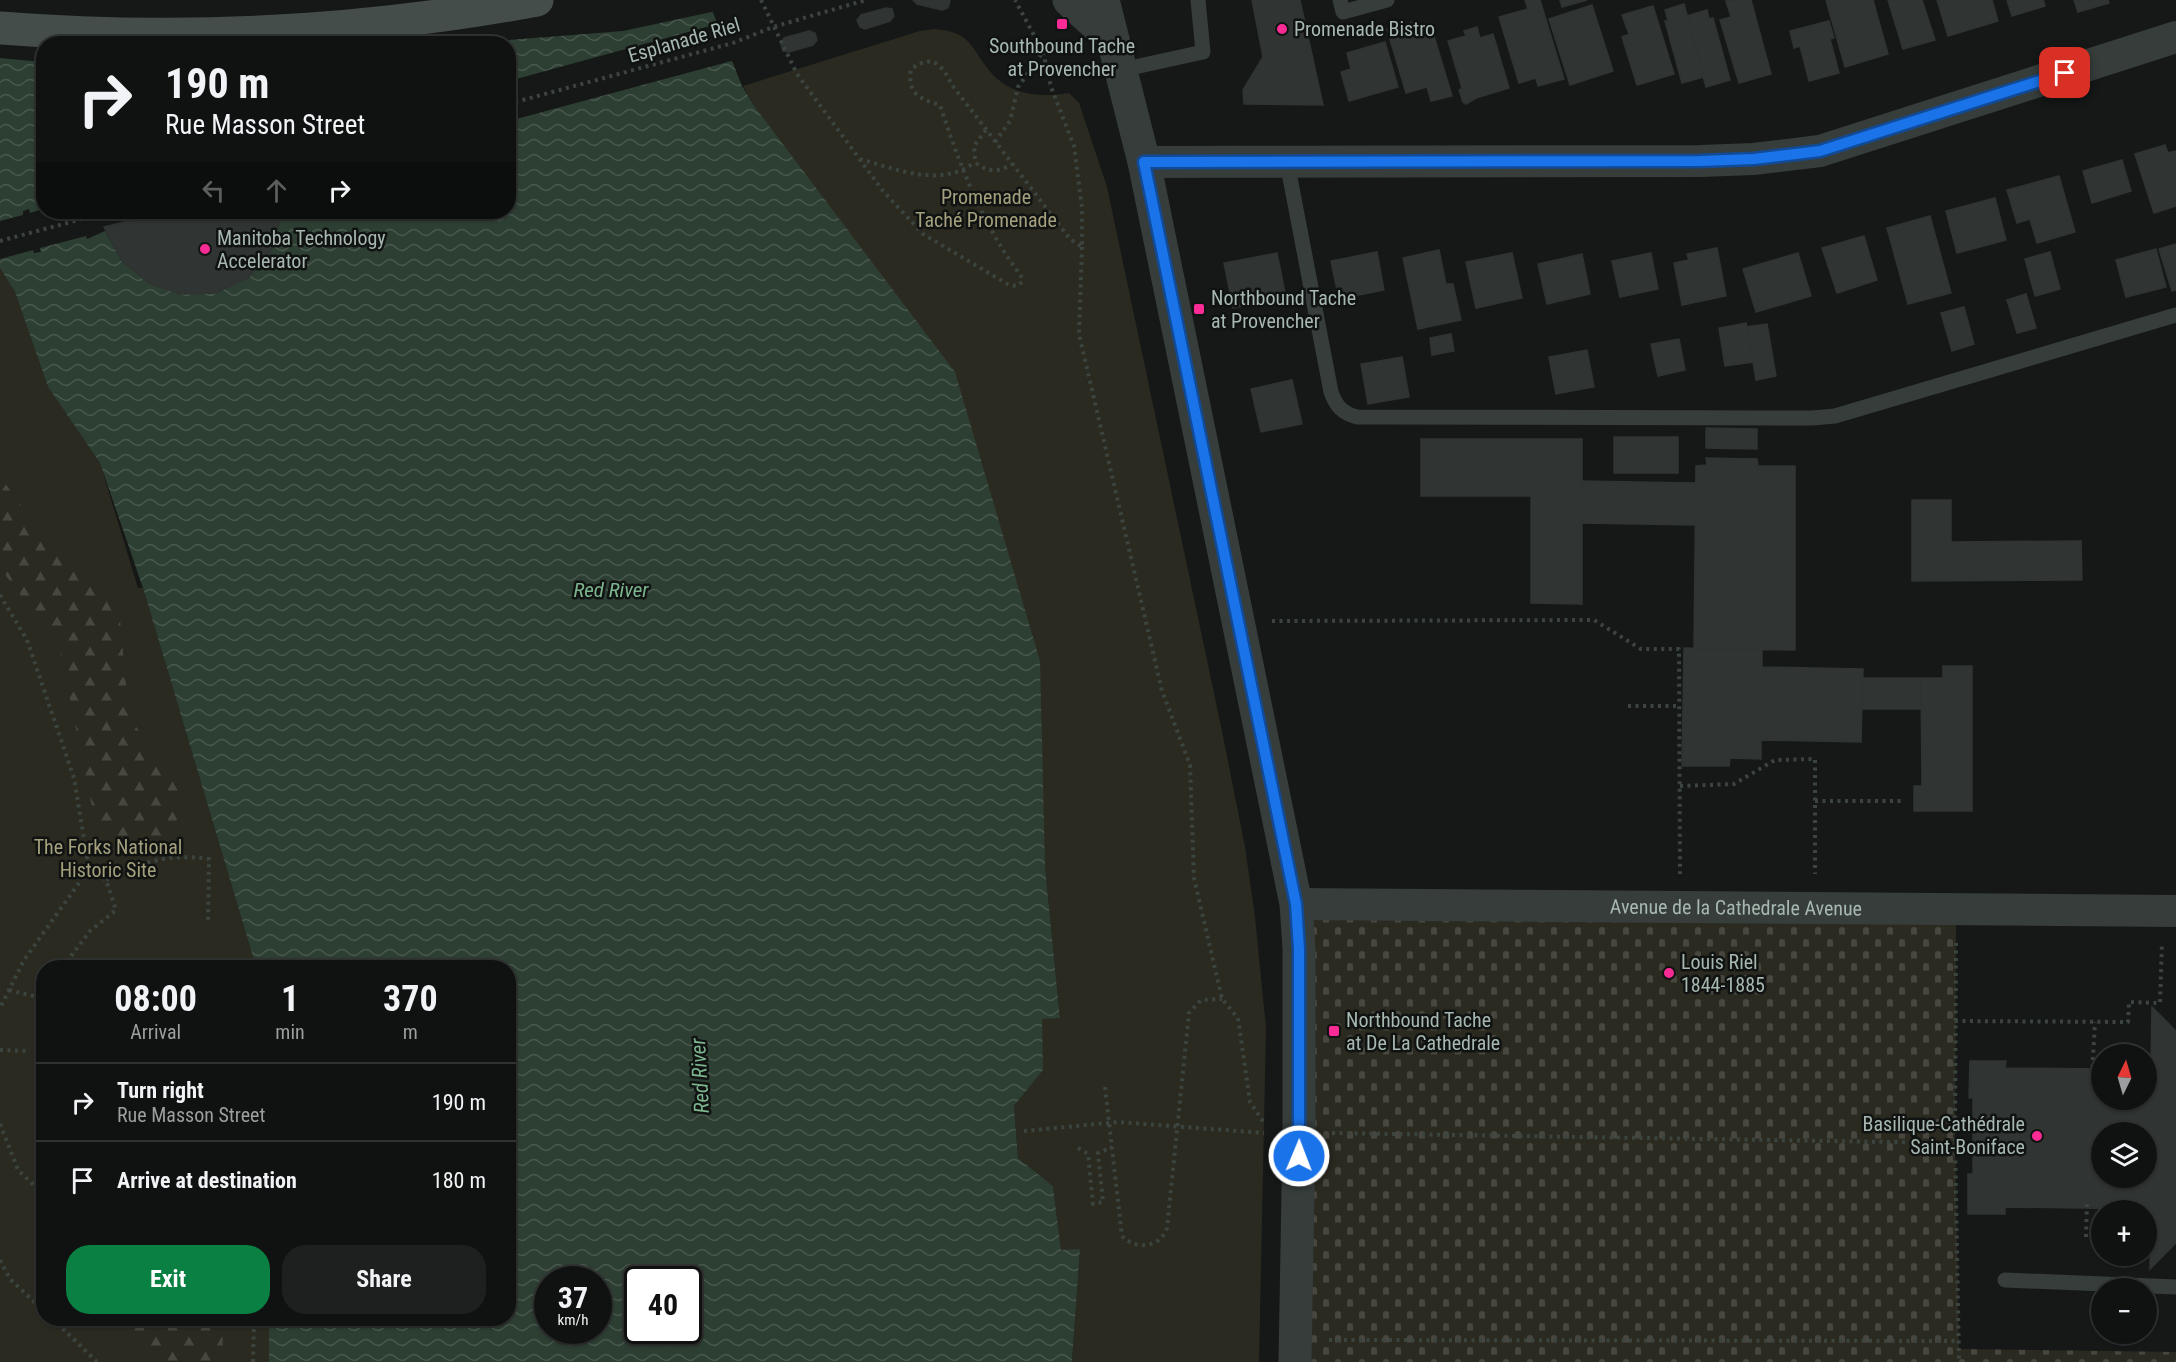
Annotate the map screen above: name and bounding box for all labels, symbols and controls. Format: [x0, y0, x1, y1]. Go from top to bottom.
street label: Esplanade Riel [625, 13, 743, 67]
marker: Southbound Tache at Provencher [1055, 17, 1069, 31]
place label: Promenade Bistro [1294, 17, 1435, 41]
marker: Promenade Bistro [1275, 22, 1289, 36]
place label: Southbound Tache at Provencher [989, 34, 1135, 81]
pin [2039, 47, 2090, 98]
icon: arrive [2048, 56, 2081, 89]
text: 190 m [165, 59, 270, 108]
icon: right [66, 60, 144, 138]
text: Rue Masson Street [165, 109, 365, 141]
icon: left [197, 174, 230, 207]
icon: ahead [260, 174, 293, 207]
icon: right [323, 174, 356, 207]
park label: Promenade Taché Promenade [915, 185, 1057, 232]
place label: Manitoba Technology Accelerator [217, 226, 386, 273]
marker: Manitoba Technology Accelerator [198, 242, 212, 256]
place label: Northbound Tache at Provencher [1211, 286, 1356, 333]
marker: Northbound Tache at Provencher [1192, 302, 1206, 316]
water label: Red River [573, 578, 649, 602]
park label: The Forks National Historic Site [34, 835, 182, 882]
street label: Avenue de la Cathedrale Avenue [1610, 894, 1862, 921]
place label: Louis Riel 1844-1885 [1681, 950, 1765, 997]
marker: Louis Riel 1844-1885 [1662, 966, 1676, 980]
text: 08:00 [114, 978, 197, 1020]
text: 1 [281, 978, 299, 1020]
text: 370 [383, 978, 438, 1020]
place label: Northbound Tache at De La Cathedrale [1346, 1008, 1500, 1055]
text: Arrival [130, 1020, 181, 1044]
text: min [275, 1020, 305, 1044]
text: m [403, 1020, 418, 1044]
marker: Northbound Tache at De La Cathedrale [1327, 1024, 1341, 1038]
water label: Red River [686, 1037, 714, 1114]
north arrow [2091, 1044, 2157, 1110]
map controls [2091, 1044, 2157, 1344]
text: Turn right [117, 1078, 204, 1103]
icon: right [66, 1086, 99, 1119]
text: 190 m [432, 1090, 486, 1115]
text: Rue Masson Street [117, 1103, 265, 1127]
place label: Basilique-Cathédrale Saint-Boniface [1863, 1112, 2025, 1159]
button: layers [2091, 1122, 2157, 1188]
position arrow [1267, 1124, 1331, 1188]
marker: Basilique-Cathédrale Saint-Boniface [2030, 1129, 2044, 1143]
icon: arrive [66, 1164, 99, 1197]
text: Arrive at destination [117, 1168, 297, 1193]
text: 180 m [432, 1168, 486, 1193]
button: + [2091, 1200, 2157, 1266]
button: Exit [66, 1245, 270, 1314]
button: Share [282, 1245, 486, 1314]
speed limit sign: 40 [624, 1266, 702, 1344]
button: − [2091, 1278, 2157, 1344]
text: 37 [558, 1280, 588, 1315]
text: km/h [558, 1311, 588, 1329]

